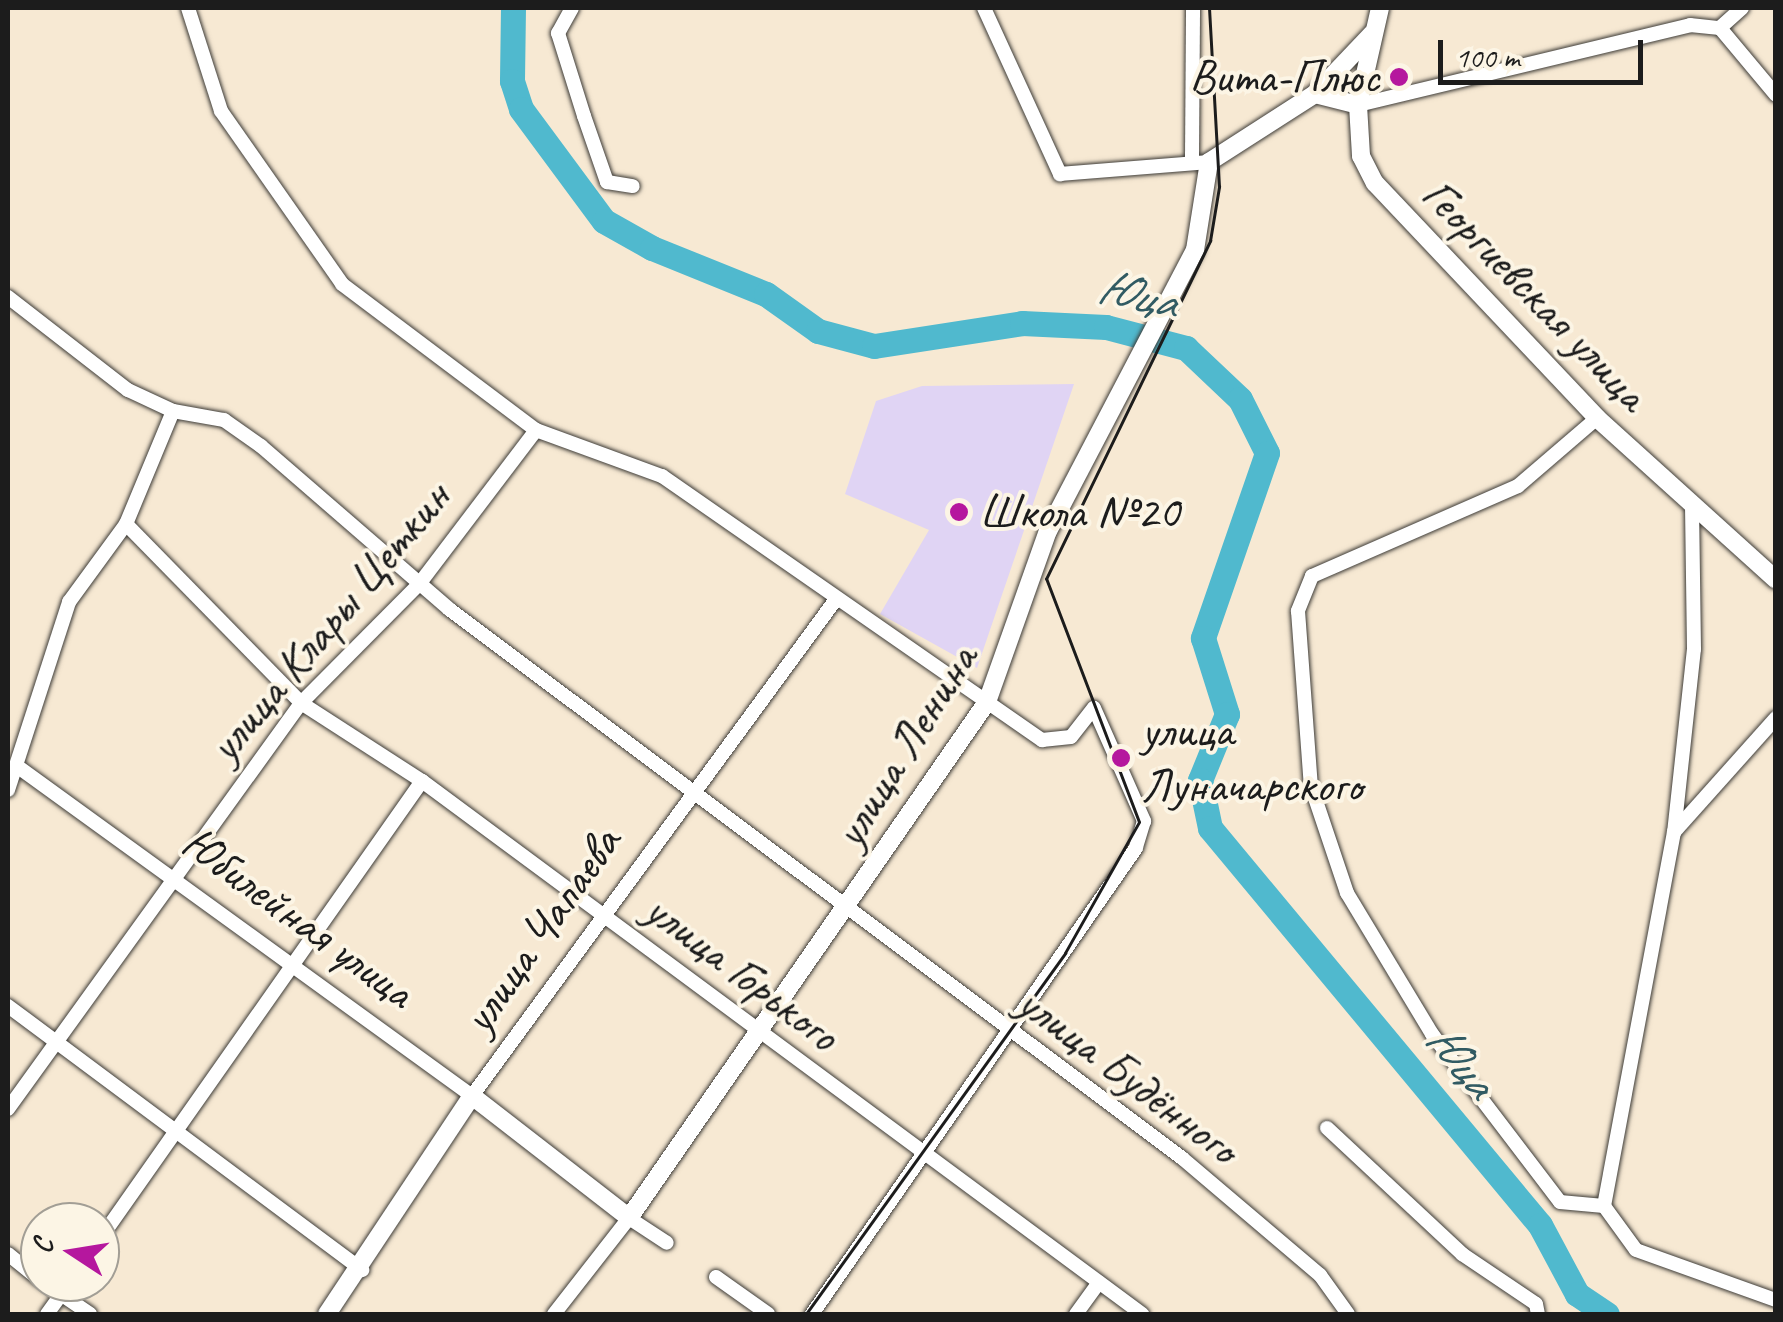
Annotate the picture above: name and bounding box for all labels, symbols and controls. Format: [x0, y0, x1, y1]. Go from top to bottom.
scale bar [1443, 20, 1648, 82]
text: 100 m [1455, 38, 1520, 76]
place label: Вита-Плюс [1189, 48, 1379, 106]
marker: Вита-Плюс [1388, 66, 1410, 88]
street label: Георгиевская улица [1410, 166, 1660, 422]
water label: Юца [1092, 256, 1182, 332]
street label: улица Клары Цеткин [194, 469, 464, 775]
place label: Школа №20 [979, 483, 1179, 541]
marker: Школа №20 [948, 501, 970, 523]
street label: улица Ленина [820, 634, 990, 858]
place label: улица Луначарского [1141, 701, 1362, 814]
marker: улица Луначарского [1110, 747, 1132, 769]
street label: Юбилейная улица [169, 812, 427, 1022]
street label: улица Чапаева [449, 816, 633, 1044]
street label: улица Горького [635, 881, 849, 1063]
street label: улица Будённого [1006, 973, 1250, 1177]
water label: Юца [1413, 1011, 1509, 1109]
north arrow [20, 1202, 120, 1302]
text: С [24, 1236, 61, 1256]

